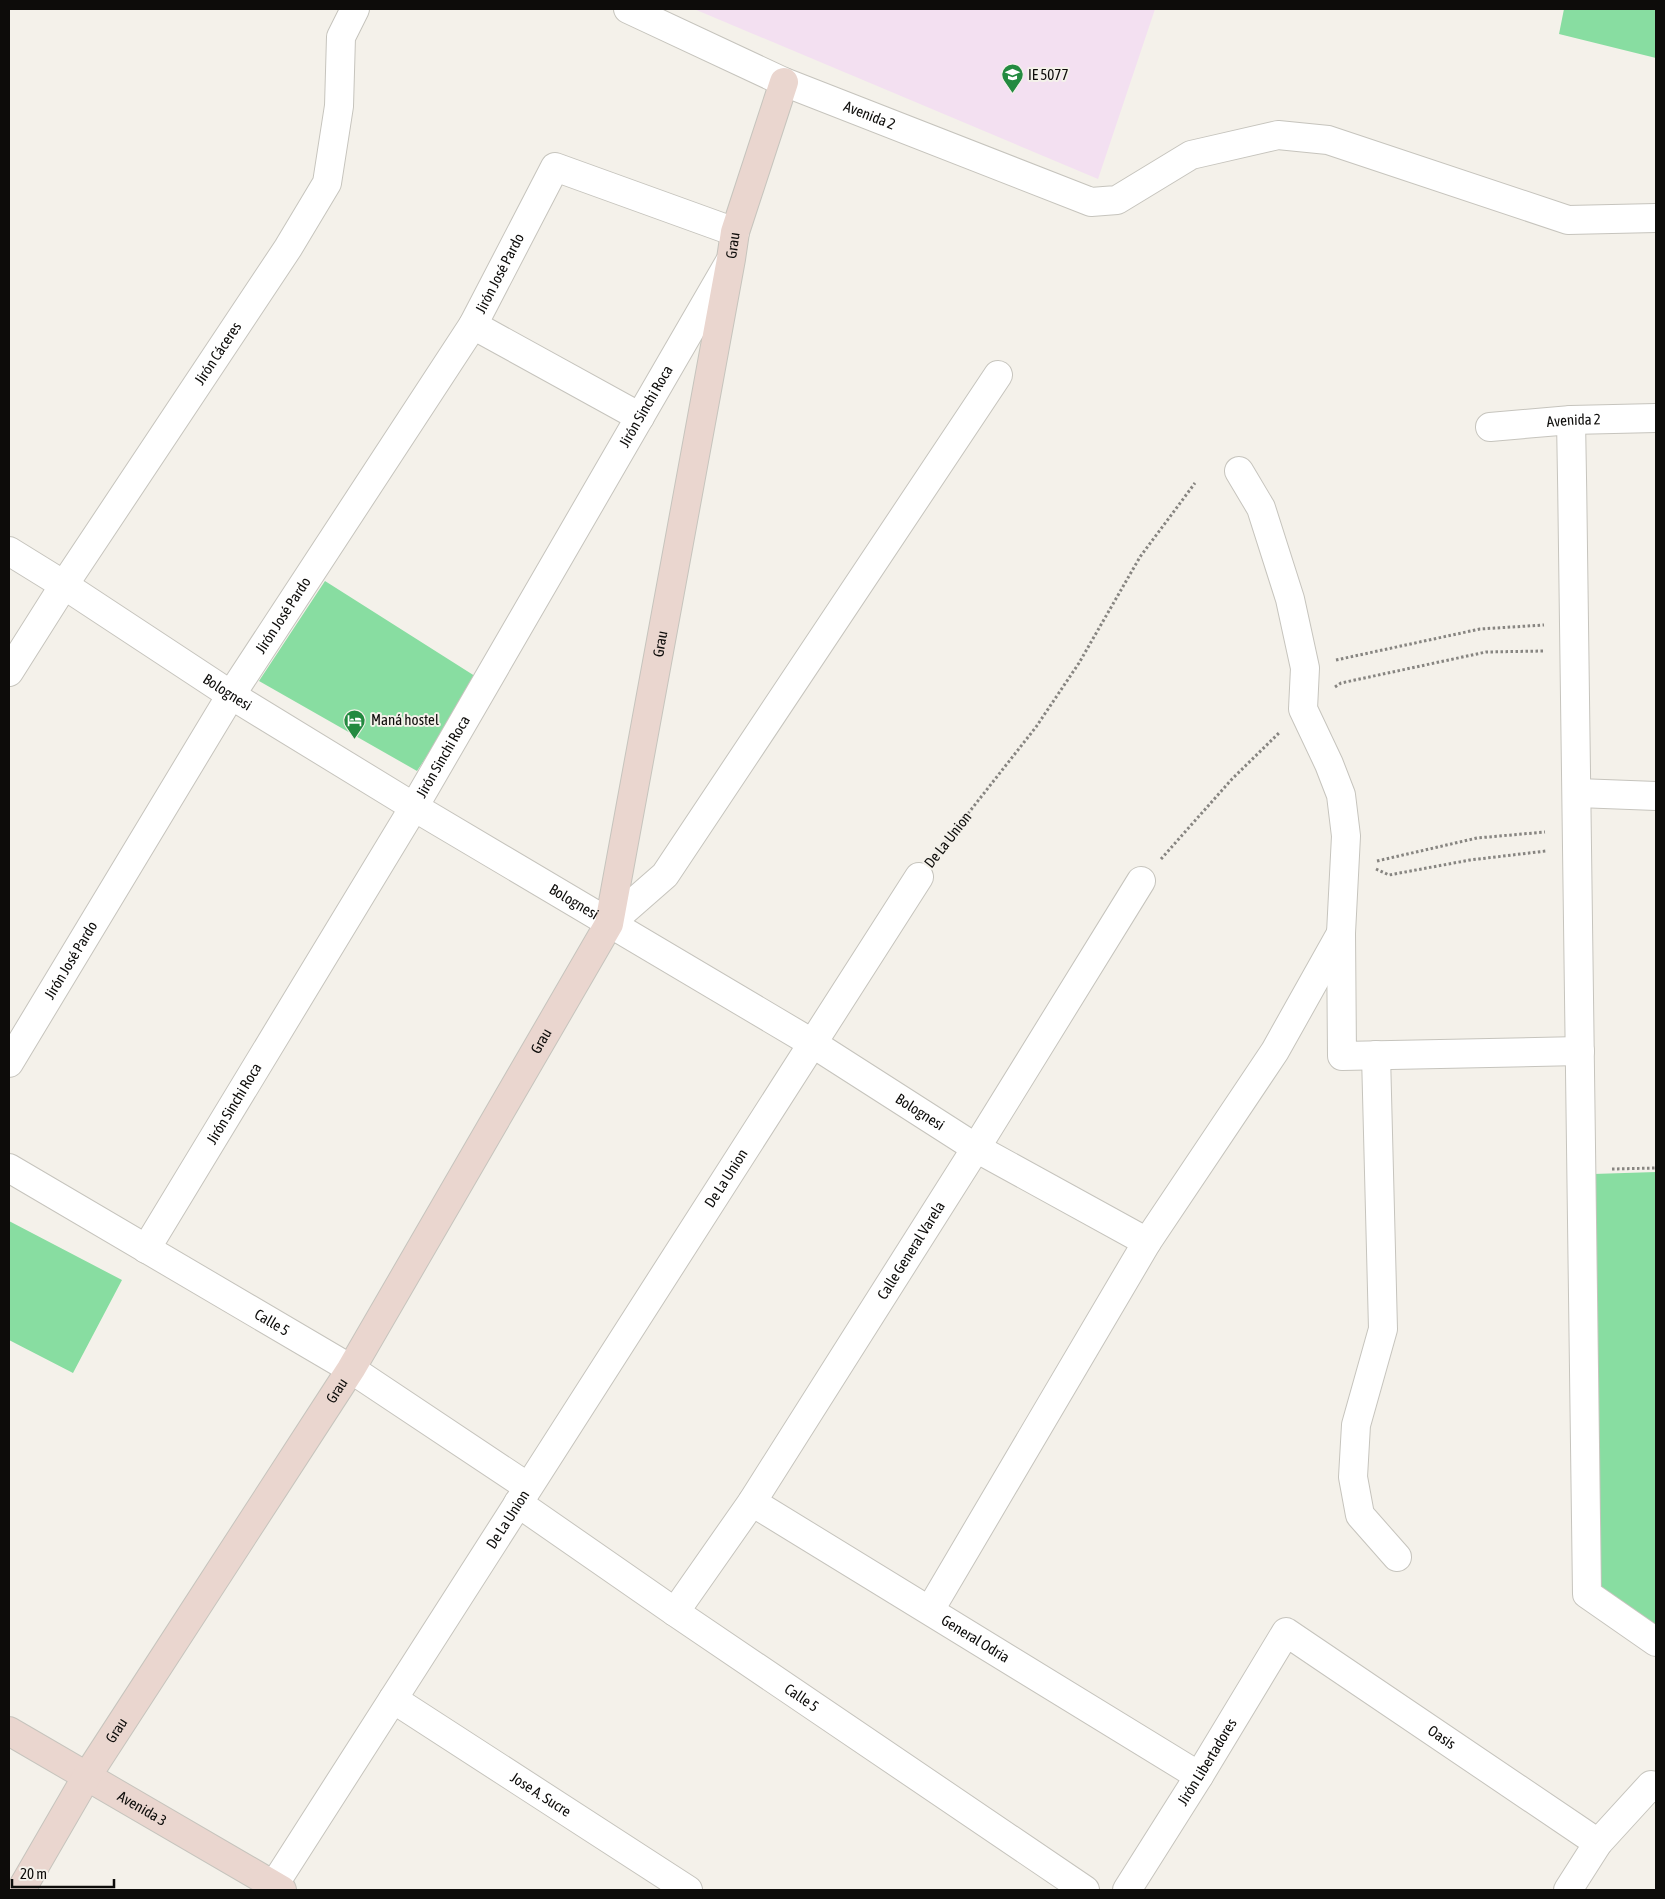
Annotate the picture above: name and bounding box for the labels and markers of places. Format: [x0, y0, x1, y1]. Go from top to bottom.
school or university icon: IE 5077 [1000, 63, 1024, 94]
place label: IE 5077 [1028, 66, 1068, 83]
hotel icon: Maná hostel [343, 708, 367, 739]
place label: Maná hostel [371, 711, 439, 728]

